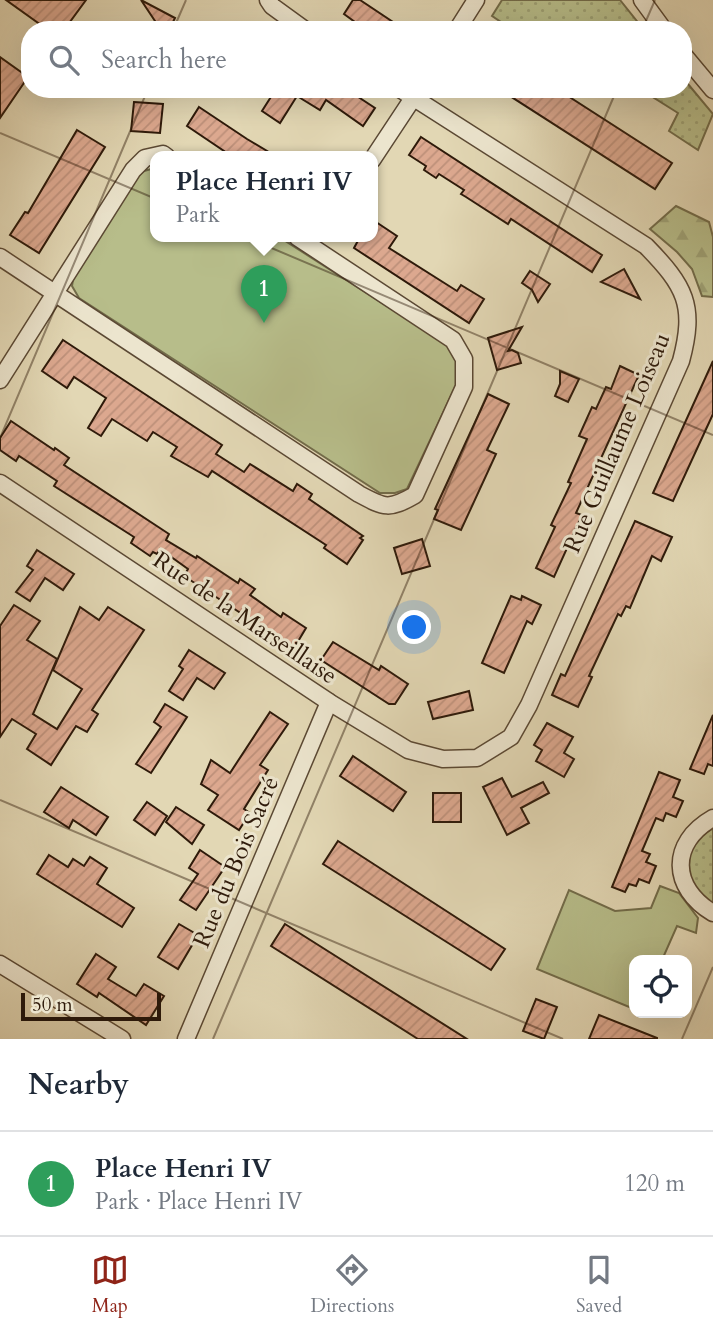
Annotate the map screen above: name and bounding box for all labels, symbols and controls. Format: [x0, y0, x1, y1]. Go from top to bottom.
search box [21, 21, 692, 98]
icon: search [45, 41, 83, 79]
text: Search here [101, 42, 227, 77]
popup [150, 151, 378, 242]
text: Place Henri IV [176, 164, 352, 199]
text: Park [176, 199, 220, 230]
pin: 1 [241, 265, 287, 323]
street label: Rue Guillaume Loiseau [556, 328, 678, 558]
street label: Rue de la Marseillaise [146, 544, 344, 692]
your location [397, 610, 431, 644]
street label: Rue du Bois Sacré [185, 771, 287, 953]
map controls [629, 955, 692, 1018]
button: locate [629, 955, 692, 1018]
scale bar [21, 990, 161, 1022]
text: 50 m [32, 992, 73, 1018]
text: Nearby [28, 1064, 129, 1105]
text: Place Henri IV [95, 1151, 271, 1186]
text: 1 [45, 1168, 57, 1199]
text: 120 m [624, 1168, 685, 1199]
text: Park · Place Henri IV [95, 1186, 302, 1217]
tab: Map [91, 1251, 129, 1319]
tab: Directions [311, 1251, 394, 1319]
tab: Saved [576, 1251, 622, 1319]

